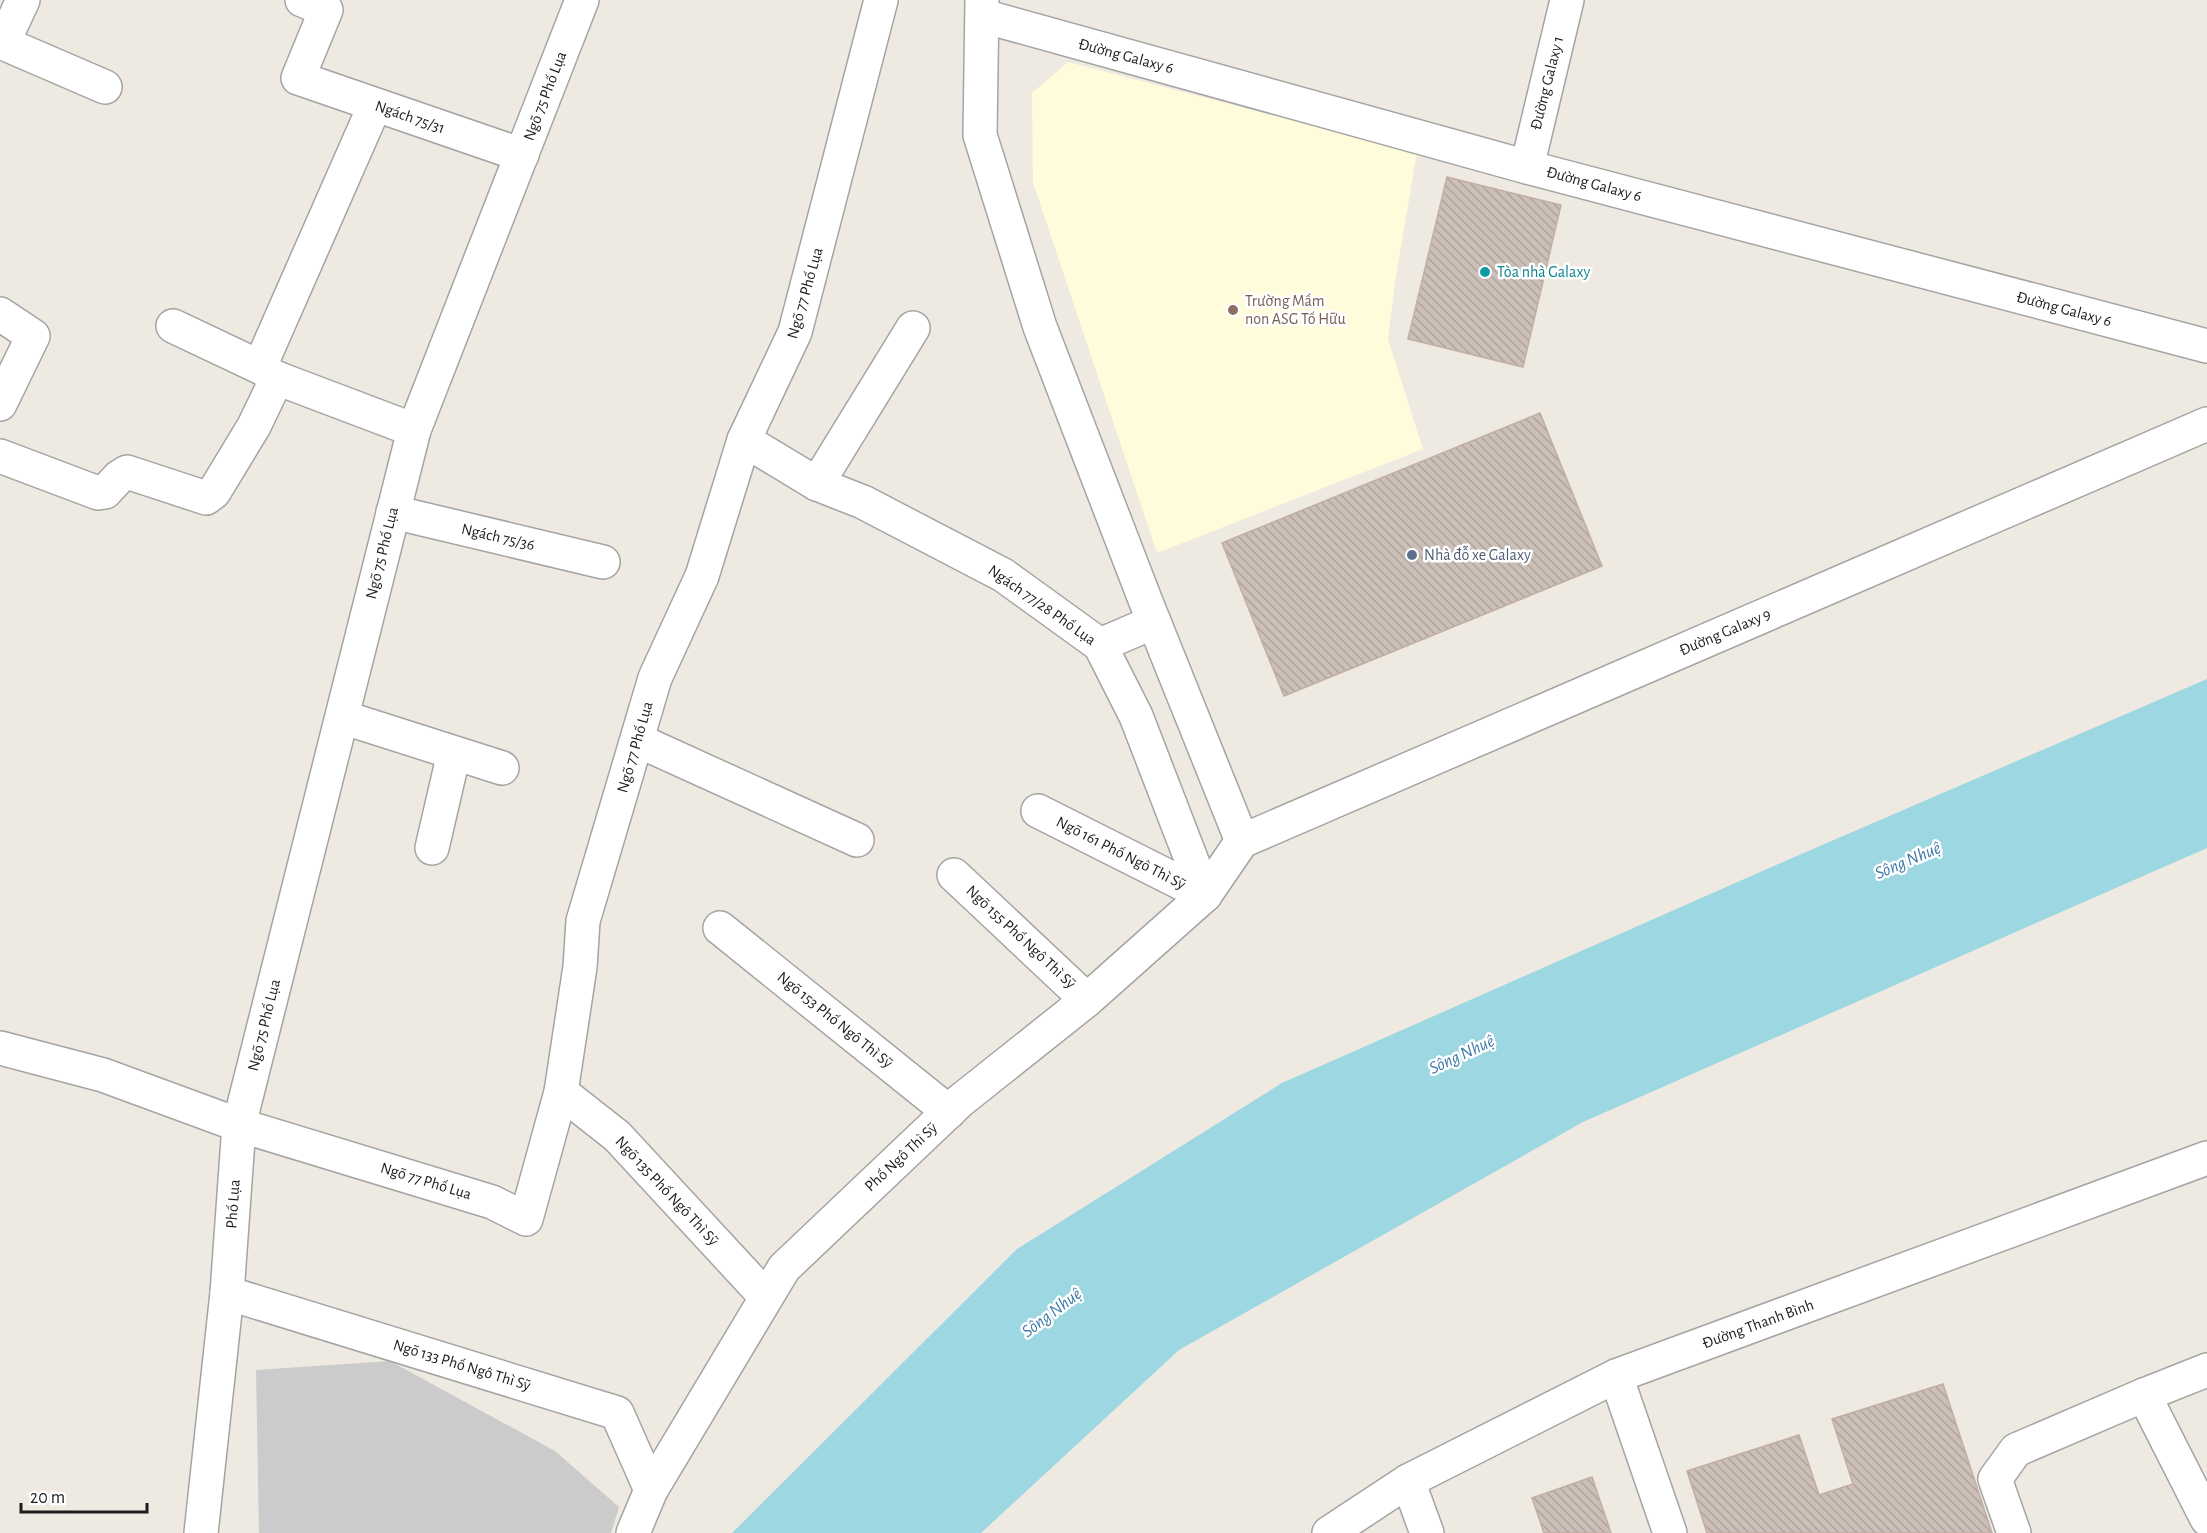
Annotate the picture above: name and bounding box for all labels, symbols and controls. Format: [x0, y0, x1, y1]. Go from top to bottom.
street label: Đường Galaxy 1 [1528, 35, 1567, 132]
street label: Đường Galaxy 6 [1076, 36, 1175, 77]
street label: Ngõ 75 Phố Lụa [521, 49, 569, 143]
street label: Ngách 75/31 [373, 98, 447, 136]
street label: Đường Galaxy 6 [1544, 164, 1643, 205]
street label: Ngõ 77 Phố Lụa [784, 246, 826, 340]
place label: Tòa nhà Galaxy [1497, 264, 1590, 281]
marker: Tòa nhà Galaxy [1478, 265, 1492, 279]
street label: Đường Galaxy 6 [2014, 289, 2113, 330]
place label: Trường Mầm non ASG Tố Hữu [1245, 293, 1346, 327]
marker: Trường Mầm non ASG Tố Hữu [1226, 303, 1240, 317]
street label: Ngõ 75 Phố Lụa [363, 505, 401, 601]
street label: Ngách 75/36 [460, 521, 536, 553]
place label: Nhà đỗ xe Galaxy [1424, 545, 1531, 564]
marker: Nhà đỗ xe Galaxy [1405, 548, 1419, 562]
street label: Ngách 77/28 Phố Lụa [985, 562, 1099, 648]
street label: Đường Galaxy 9 [1677, 606, 1774, 659]
street label: Ngõ 77 Phố Lụa [614, 700, 656, 794]
street label: Ngõ 161 Phố Ngô Thì Sỹ [1053, 813, 1188, 894]
water label: Sông Nhuệ [1872, 839, 1944, 883]
street label: Ngõ 155 Phố Ngô Thì Sỹ [963, 882, 1079, 993]
street label: Ngõ 153 Phố Ngô Thì Sỹ [774, 969, 896, 1072]
street label: Ngõ 75 Phố Lụa [245, 977, 283, 1073]
water label: Sông Nhuệ [1427, 1032, 1498, 1078]
street label: Phố Ngô Thì Sỹ [862, 1119, 941, 1195]
street label: Ngõ 135 Phố Ngô Thì Sỹ [612, 1133, 722, 1250]
street label: Ngõ 77 Phố Lụa [379, 1160, 473, 1202]
street label: Phố Lụa [223, 1179, 243, 1229]
water label: Sông Nhuệ [1019, 1285, 1085, 1341]
street label: Đường Thanh Bình [1700, 1296, 1816, 1352]
street label: Ngõ 133 Phố Ngô Thì Sỹ [391, 1336, 533, 1395]
scale bar [21, 1476, 147, 1514]
text: 20 m [30, 1489, 65, 1507]

